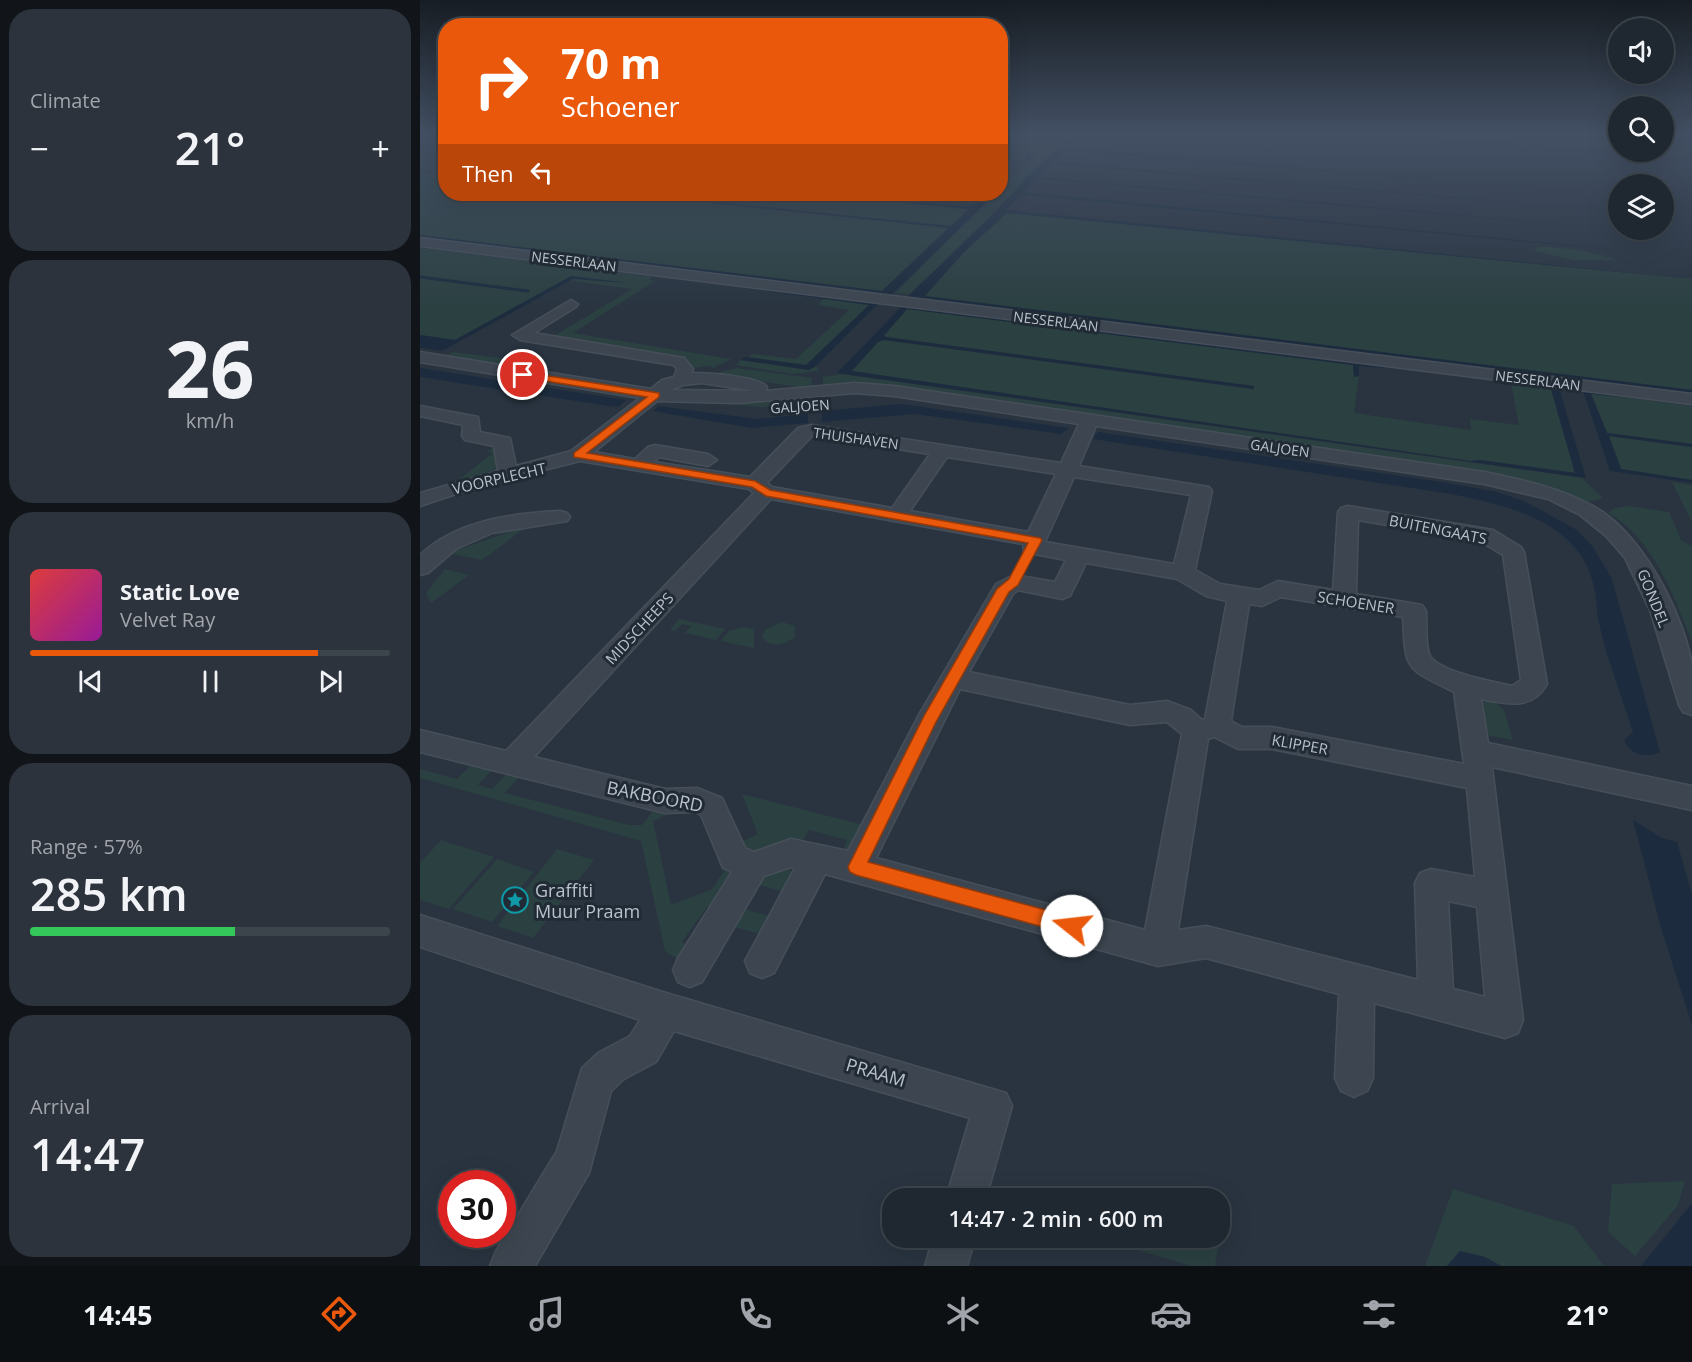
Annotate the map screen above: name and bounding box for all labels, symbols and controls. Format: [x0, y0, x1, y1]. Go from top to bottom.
map controls [1608, 18, 1674, 240]
button: sound [1608, 18, 1674, 84]
text: 70 m [561, 34, 661, 91]
icon: right [462, 42, 540, 120]
text: Climate [30, 87, 101, 114]
text: Schoener [561, 88, 679, 125]
button: search [1608, 96, 1674, 162]
text: 21° [175, 117, 245, 178]
text: − [30, 126, 49, 171]
text: + [371, 126, 390, 171]
icon: left [525, 156, 558, 189]
text: Then [462, 158, 513, 188]
button: layers [1608, 174, 1674, 240]
street label: NESSERLAAN [530, 246, 618, 276]
street label: NESSERLAAN [1012, 306, 1100, 336]
text: 26 [165, 315, 255, 421]
pin [497, 349, 548, 400]
icon: arrive [506, 358, 539, 391]
street label: NESSERLAAN [1494, 365, 1582, 395]
street label: GALJOEN [770, 394, 830, 418]
text: km/h [186, 407, 234, 434]
street label: THUISHAVEN [812, 423, 900, 453]
street label: GALJOEN [1249, 434, 1311, 462]
street label: VOORPLECHT [450, 457, 548, 498]
street label: BUITENGAATS [1387, 510, 1489, 548]
street label: GONDEL [1633, 566, 1675, 630]
text: Static Love [120, 576, 240, 606]
street label: SCHOENER [1316, 586, 1397, 618]
street label: MIDSCHEEPS [601, 588, 677, 668]
text: Velvet Ray [120, 606, 215, 633]
icon: previous [74, 665, 107, 698]
icon: pause [194, 665, 227, 698]
icon: next [314, 665, 347, 698]
street label: KLIPPER [1270, 729, 1330, 759]
street label: BAKBOORD [605, 775, 705, 817]
text: Range · 57% [30, 833, 143, 860]
text: 285 km [30, 863, 188, 924]
place label: Graffiti Muur Praam [535, 878, 640, 923]
place icon: Graffiti Muur Praam [500, 885, 530, 915]
position arrow [1040, 894, 1104, 958]
street label: PRAAM [843, 1052, 909, 1092]
text: Arrival [30, 1093, 90, 1120]
text: 14:47 [30, 1123, 145, 1184]
speed limit sign: 30 [438, 1170, 516, 1248]
text: 14:47 · 2 min · 600 m [948, 1203, 1164, 1233]
icon: directions [318, 1293, 360, 1335]
icon: music [526, 1293, 568, 1335]
icon: phone [734, 1293, 776, 1335]
icon: climate [942, 1293, 984, 1335]
icon: car [1150, 1293, 1192, 1335]
icon: filters [1358, 1293, 1400, 1335]
text: 14:45 [83, 1296, 152, 1333]
text: 21° [1566, 1296, 1609, 1333]

